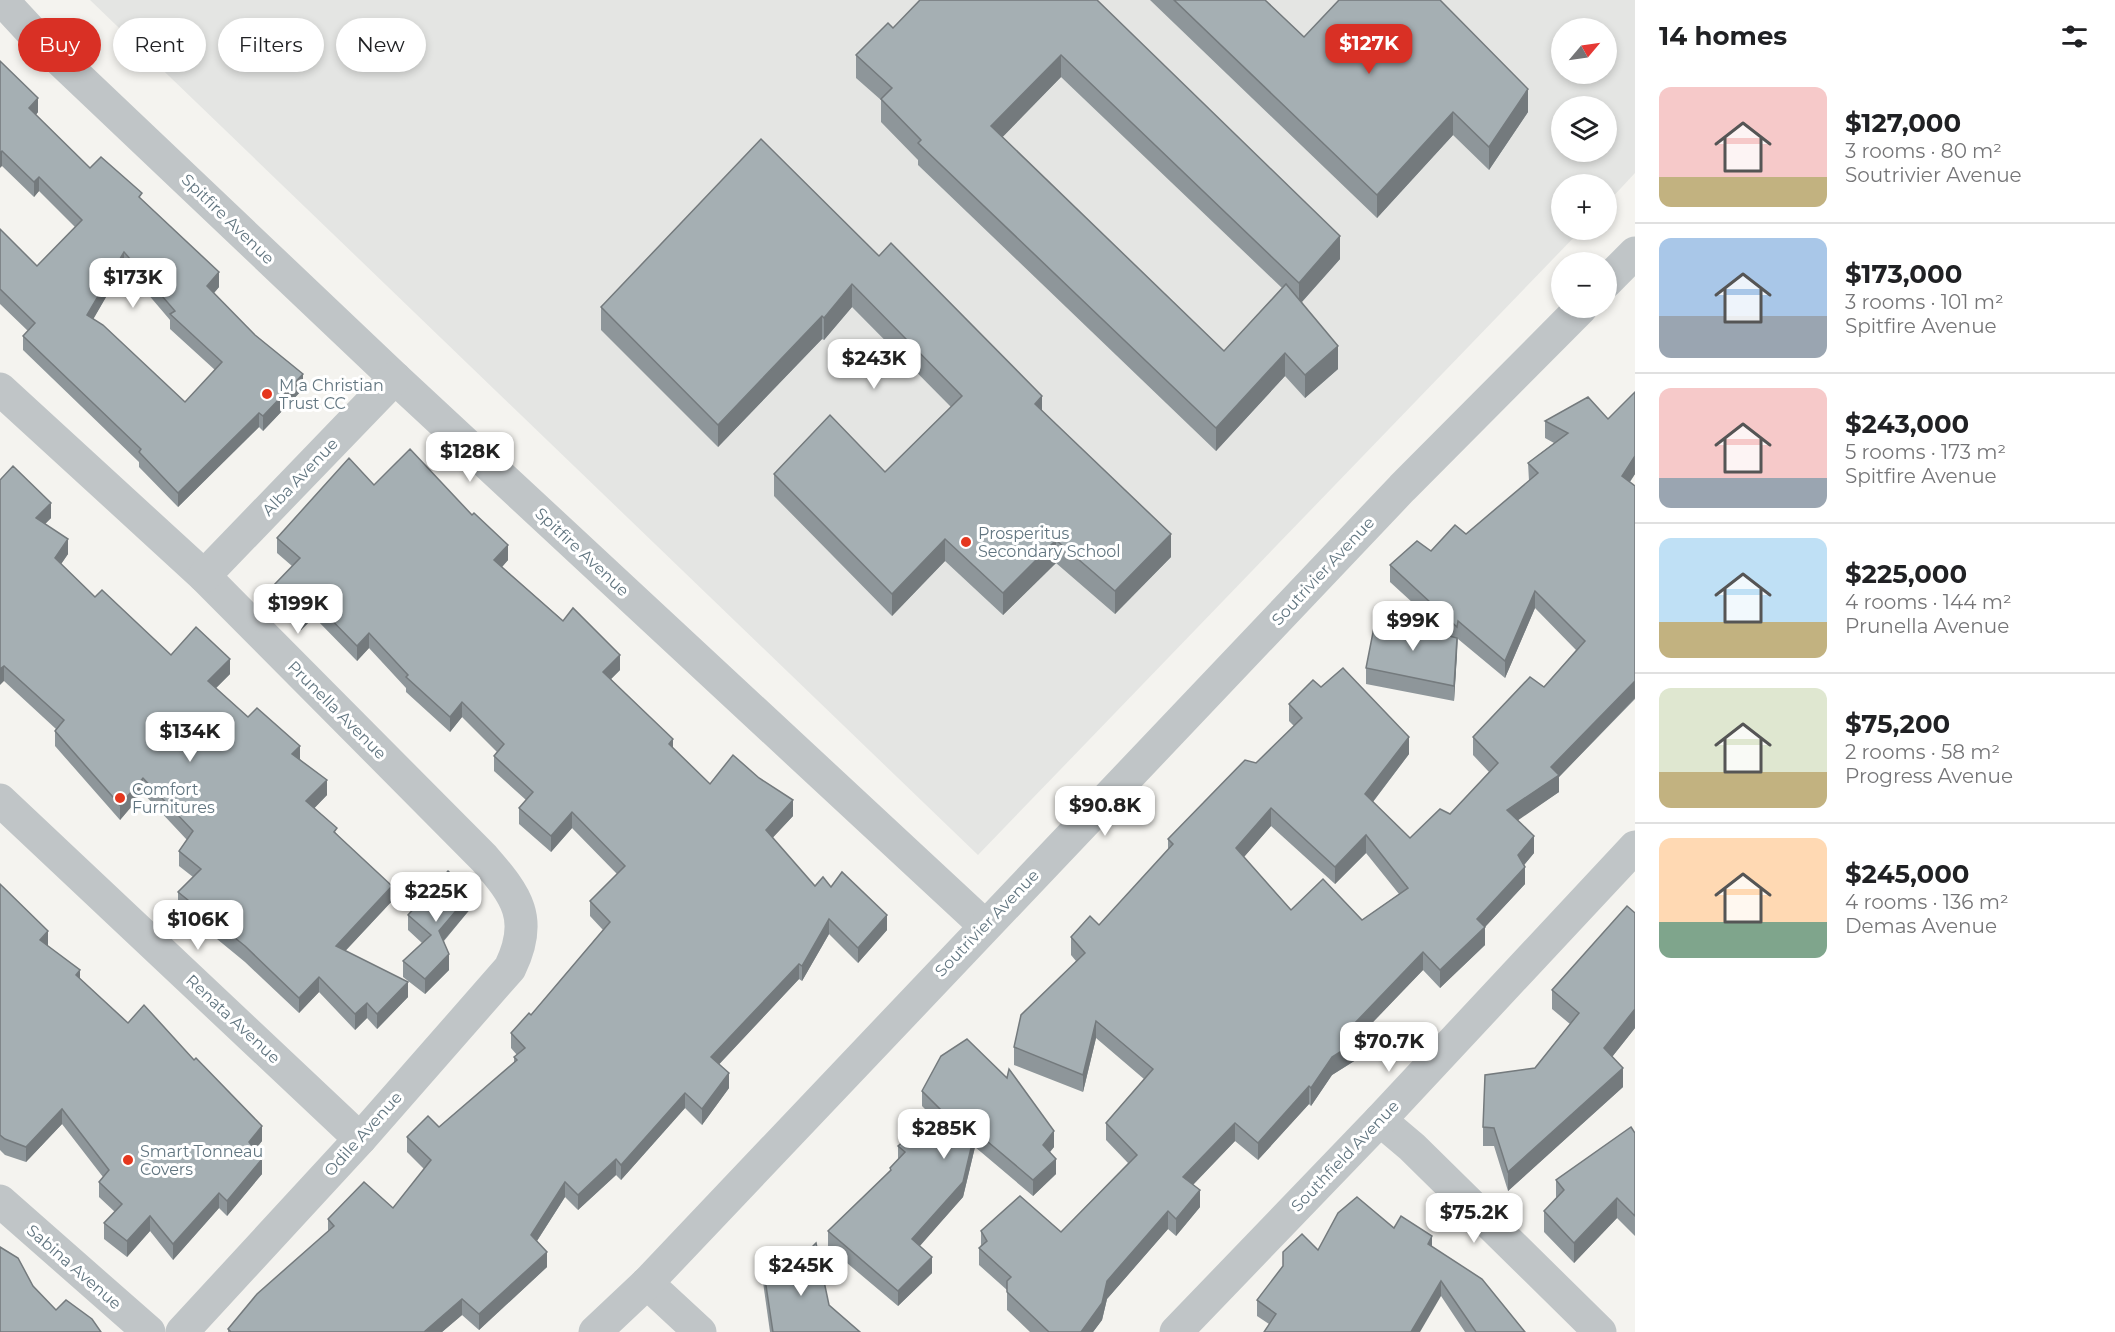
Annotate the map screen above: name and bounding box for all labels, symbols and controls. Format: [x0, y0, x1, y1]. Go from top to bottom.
chip: Buy [18, 18, 101, 72]
chip: Rent [113, 18, 206, 72]
chip: Filters [218, 18, 324, 72]
chip: New [336, 18, 426, 72]
north arrow [1551, 18, 1617, 84]
map controls [1551, 18, 1617, 318]
text: 14 homes [1659, 20, 1787, 52]
icon: filters [2058, 20, 2091, 53]
pin: $127K [1327, 24, 1411, 75]
text: $127K [1339, 31, 1399, 55]
button: layers [1551, 96, 1617, 162]
text: $127,000 [1845, 107, 1961, 139]
icon: home [1707, 111, 1779, 183]
text: 3 rooms · 80 m² [1845, 139, 2002, 163]
text: Soutrivier Avenue [1845, 163, 2022, 187]
street label: Spitfire Avenue [178, 170, 278, 268]
button: + [1551, 174, 1617, 240]
button: − [1551, 252, 1617, 318]
pin: $173K [91, 258, 175, 309]
text: $173,000 [1845, 258, 1962, 290]
icon: home [1707, 262, 1779, 334]
text: $173K [103, 265, 163, 289]
text: 3 rooms · 101 m² [1845, 290, 2004, 314]
text: Spitfire Avenue [1845, 314, 1997, 338]
pin: $243K [832, 339, 916, 390]
text: $243K [842, 346, 906, 370]
place label: M a Christian Trust CC [279, 376, 384, 413]
marker: M a Christian Trust CC [260, 387, 274, 401]
text: $243,000 [1845, 408, 1969, 440]
icon: home [1707, 412, 1779, 484]
pin: $128K [428, 432, 512, 483]
street label: Alba Avenue [258, 434, 342, 520]
text: $128K [440, 439, 500, 463]
text: 5 rooms · 173 m² [1845, 440, 2006, 464]
text: Spitfire Avenue [1845, 464, 1997, 488]
street label: Spitfire Avenue [531, 504, 633, 600]
street label: Soutrivier Avenue [1268, 513, 1378, 629]
place label: Prosperitus Secondary School [978, 524, 1121, 561]
marker: Prosperitus Secondary School [959, 535, 973, 549]
text: $225,000 [1845, 558, 1967, 590]
icon: home [1707, 562, 1779, 634]
pin: $199K [256, 584, 340, 635]
text: 4 rooms · 144 m² [1845, 590, 2012, 614]
text: $199K [268, 591, 328, 615]
pin: $99K [1377, 601, 1449, 652]
text: $99K [1387, 608, 1439, 632]
text: Prunella Avenue [1845, 614, 2009, 638]
street label: Prunella Avenue [284, 657, 390, 763]
text: $75,200 [1845, 708, 1950, 740]
pin: $134K [148, 712, 232, 763]
icon: home [1707, 712, 1779, 784]
text: $134K [160, 719, 220, 743]
text: 2 rooms · 58 m² [1845, 740, 2000, 764]
text: Progress Avenue [1845, 764, 2013, 788]
place label: Comfort Furnitures [132, 780, 215, 817]
pin: $90.8K [1056, 786, 1154, 837]
marker: Comfort Furnitures [113, 791, 127, 805]
text: $90.8K [1069, 793, 1141, 817]
text: $245,000 [1845, 858, 1969, 890]
icon: home [1707, 862, 1779, 934]
street label: Soutrivier Avenue [931, 866, 1043, 980]
pin: $225K [394, 872, 478, 923]
text: $225K [404, 879, 468, 903]
text: 4 rooms · 136 m² [1845, 890, 2009, 914]
pin: $106K [156, 900, 240, 951]
text: $106K [167, 907, 229, 931]
text: Demas Avenue [1845, 914, 1997, 938]
street label: Renata Avenue [182, 971, 284, 1067]
pin: $70.7K [1340, 1022, 1438, 1073]
text: $70.7K [1354, 1029, 1424, 1053]
street label: Odile Avenue [320, 1088, 406, 1180]
street label: Southfield Avenue [1287, 1097, 1403, 1215]
pin: $285K [902, 1109, 986, 1160]
text: $285K [912, 1116, 976, 1140]
place label: Smart Tonneau Covers [140, 1142, 263, 1179]
marker: Smart Tonneau Covers [121, 1153, 135, 1167]
pin: $75.2K [1425, 1193, 1523, 1244]
text: $75.2K [1440, 1200, 1508, 1224]
street label: Sabina Avenue [23, 1221, 125, 1313]
pin: $245K [759, 1246, 843, 1297]
text: $245K [769, 1253, 833, 1277]

